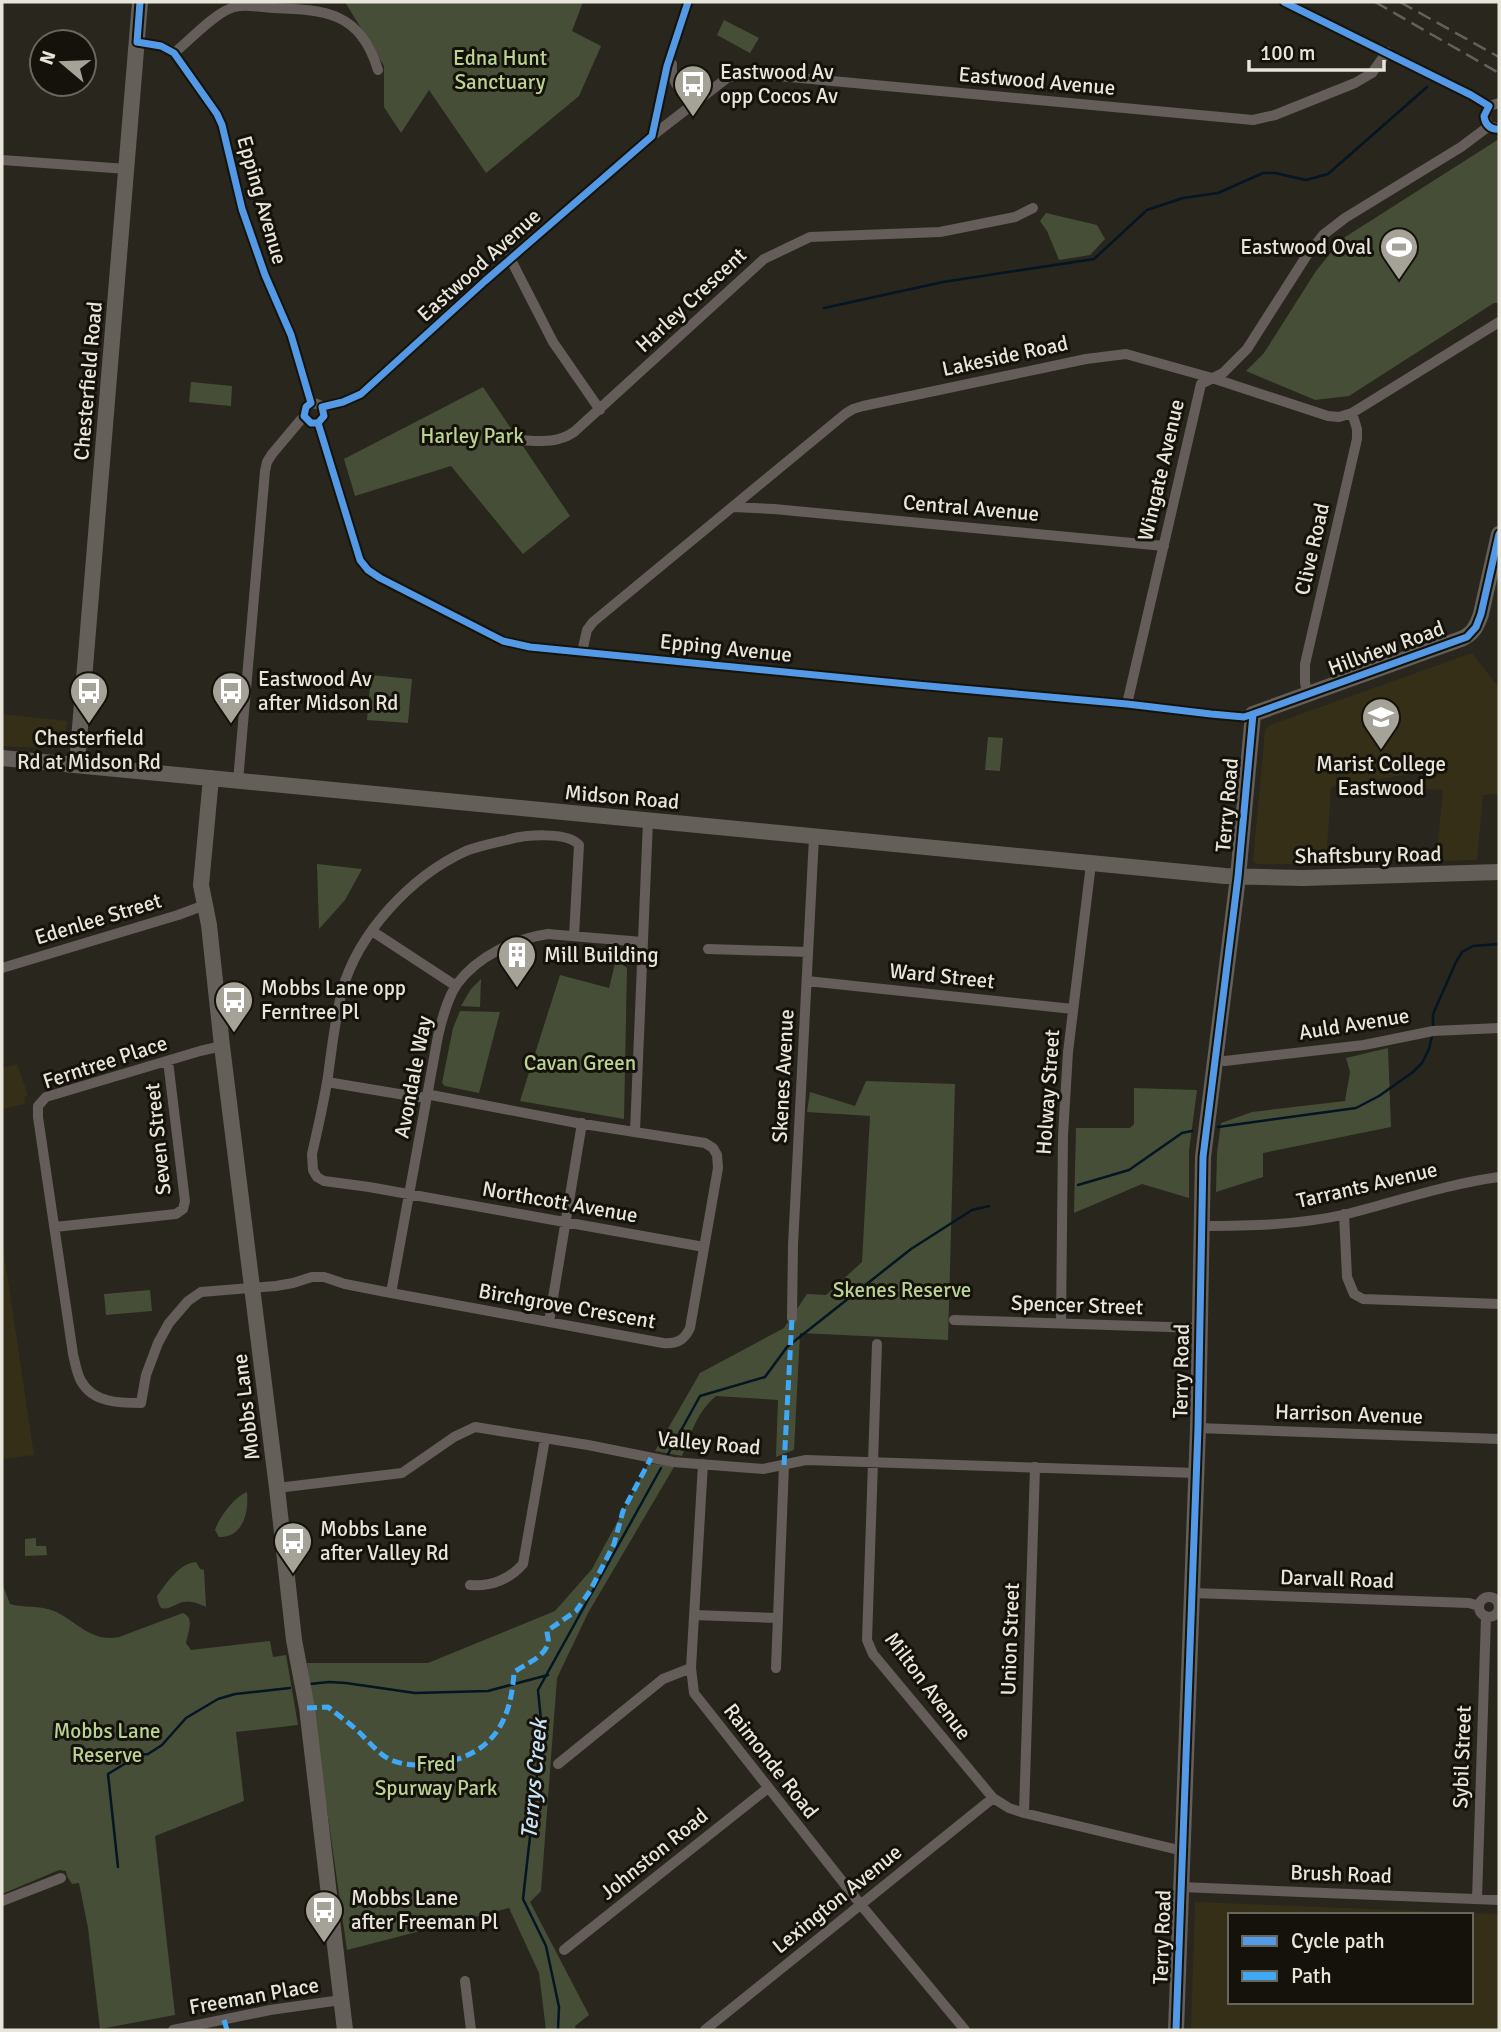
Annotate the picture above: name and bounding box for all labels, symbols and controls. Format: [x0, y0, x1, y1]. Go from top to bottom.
north arrow [28, 28, 98, 98]
scale bar [1249, 28, 1384, 72]
text: 100 m [1260, 40, 1315, 66]
park label: Edna Hunt Sanctuary [453, 45, 547, 95]
text: N [34, 48, 61, 68]
place label: Eastwood Av opp Cocos Av [720, 59, 838, 109]
street label: Eastwood Avenue [958, 61, 1116, 101]
bus stop icon: Eastwood Av opp Cocos Av [672, 63, 714, 118]
street label: Epping Avenue [231, 133, 293, 267]
street label: Eastwood Avenue [412, 203, 546, 327]
sports icon: Eastwood Oval [1378, 226, 1420, 281]
place label: Eastwood Oval [1240, 234, 1372, 260]
street label: Harley Crescent [630, 242, 752, 358]
street label: Chesterfield Road [68, 301, 108, 461]
street label: Lakeside Road [940, 330, 1070, 382]
street label: Wingate Avenue [1132, 397, 1190, 543]
park label: Harley Park [420, 423, 524, 449]
street label: Central Avenue [902, 489, 1040, 527]
street label: Clive Road [1289, 500, 1335, 598]
street label: Hillview Road [1324, 615, 1448, 681]
street label: Epping Avenue [659, 628, 793, 668]
place label: Eastwood Av after Midson Rd [258, 666, 398, 716]
bus stop icon: Chesterfield Rd at Midson Rd [68, 670, 110, 725]
bus stop icon: Eastwood Av after Midson Rd [210, 670, 252, 725]
school or university icon: Marist College Eastwood [1360, 696, 1402, 751]
place label: Chesterfield Rd at Midson Rd [17, 725, 161, 775]
place label: Marist College Eastwood [1316, 751, 1446, 801]
street label: Terry Road [1210, 757, 1244, 853]
street label: Midson Road [564, 779, 680, 815]
street label: Shaftsbury Road [1294, 841, 1442, 869]
street label: Edenlee Street [32, 887, 164, 951]
building icon: Mill Building [496, 934, 538, 989]
place label: Mill Building [544, 942, 659, 968]
street label: Ward Street [888, 958, 996, 994]
place label: Mobbs Lane opp Ferntree Pl [261, 975, 406, 1025]
bus stop icon: Mobbs Lane opp Ferntree Pl [213, 979, 255, 1034]
street label: Auld Avenue [1297, 1002, 1411, 1046]
street label: Skenes Avenue [767, 1009, 799, 1143]
street label: Avondale Way [388, 1013, 438, 1140]
street label: Holway Street [1031, 1028, 1065, 1156]
street label: Ferntree Place [39, 1030, 171, 1094]
park label: Cavan Green [524, 1050, 636, 1076]
street label: Seven Street [139, 1082, 177, 1196]
street label: Tarrants Avenue [1294, 1156, 1440, 1214]
street label: Northcott Avenue [480, 1176, 640, 1228]
park label: Skenes Reserve [833, 1277, 971, 1303]
street label: Birchgrove Crescent [476, 1278, 658, 1334]
street label: Spencer Street [1011, 1290, 1143, 1320]
street label: Terry Road [1167, 1324, 1195, 1418]
street label: Mobbs Lane [227, 1352, 265, 1462]
street label: Harrison Avenue [1274, 1398, 1424, 1430]
street label: Valley Road [656, 1426, 762, 1460]
place label: Mobbs Lane after Valley Rd [320, 1516, 449, 1566]
bus stop icon: Mobbs Lane after Valley Rd [272, 1520, 314, 1575]
street label: Darvall Road [1279, 1564, 1395, 1594]
street label: Union Street [995, 1582, 1025, 1696]
street label: Milton Avenue [879, 1627, 977, 1745]
street label: Raimonde Road [718, 1698, 824, 1824]
street label: Sybil Street [1447, 1705, 1477, 1809]
water label: Terrys Creek [514, 1715, 554, 1840]
park label: Mobbs Lane Reserve [53, 1718, 161, 1768]
park label: Fred Spurway Park [375, 1751, 498, 1801]
street label: Johnston Road [595, 1803, 713, 1905]
street label: Lexington Avenue [767, 1839, 907, 1959]
street label: Brush Road [1290, 1859, 1392, 1889]
place label: Mobbs Lane after Freeman Pl [351, 1885, 498, 1935]
bus stop icon: Mobbs Lane after Freeman Pl [303, 1889, 345, 1944]
street label: Terry Road [1147, 1889, 1177, 1985]
legend [1228, 1913, 1473, 2004]
text: Cycle path [1291, 1928, 1385, 1954]
text: Path [1291, 1963, 1332, 1989]
street label: Freeman Place [187, 1972, 321, 2020]

